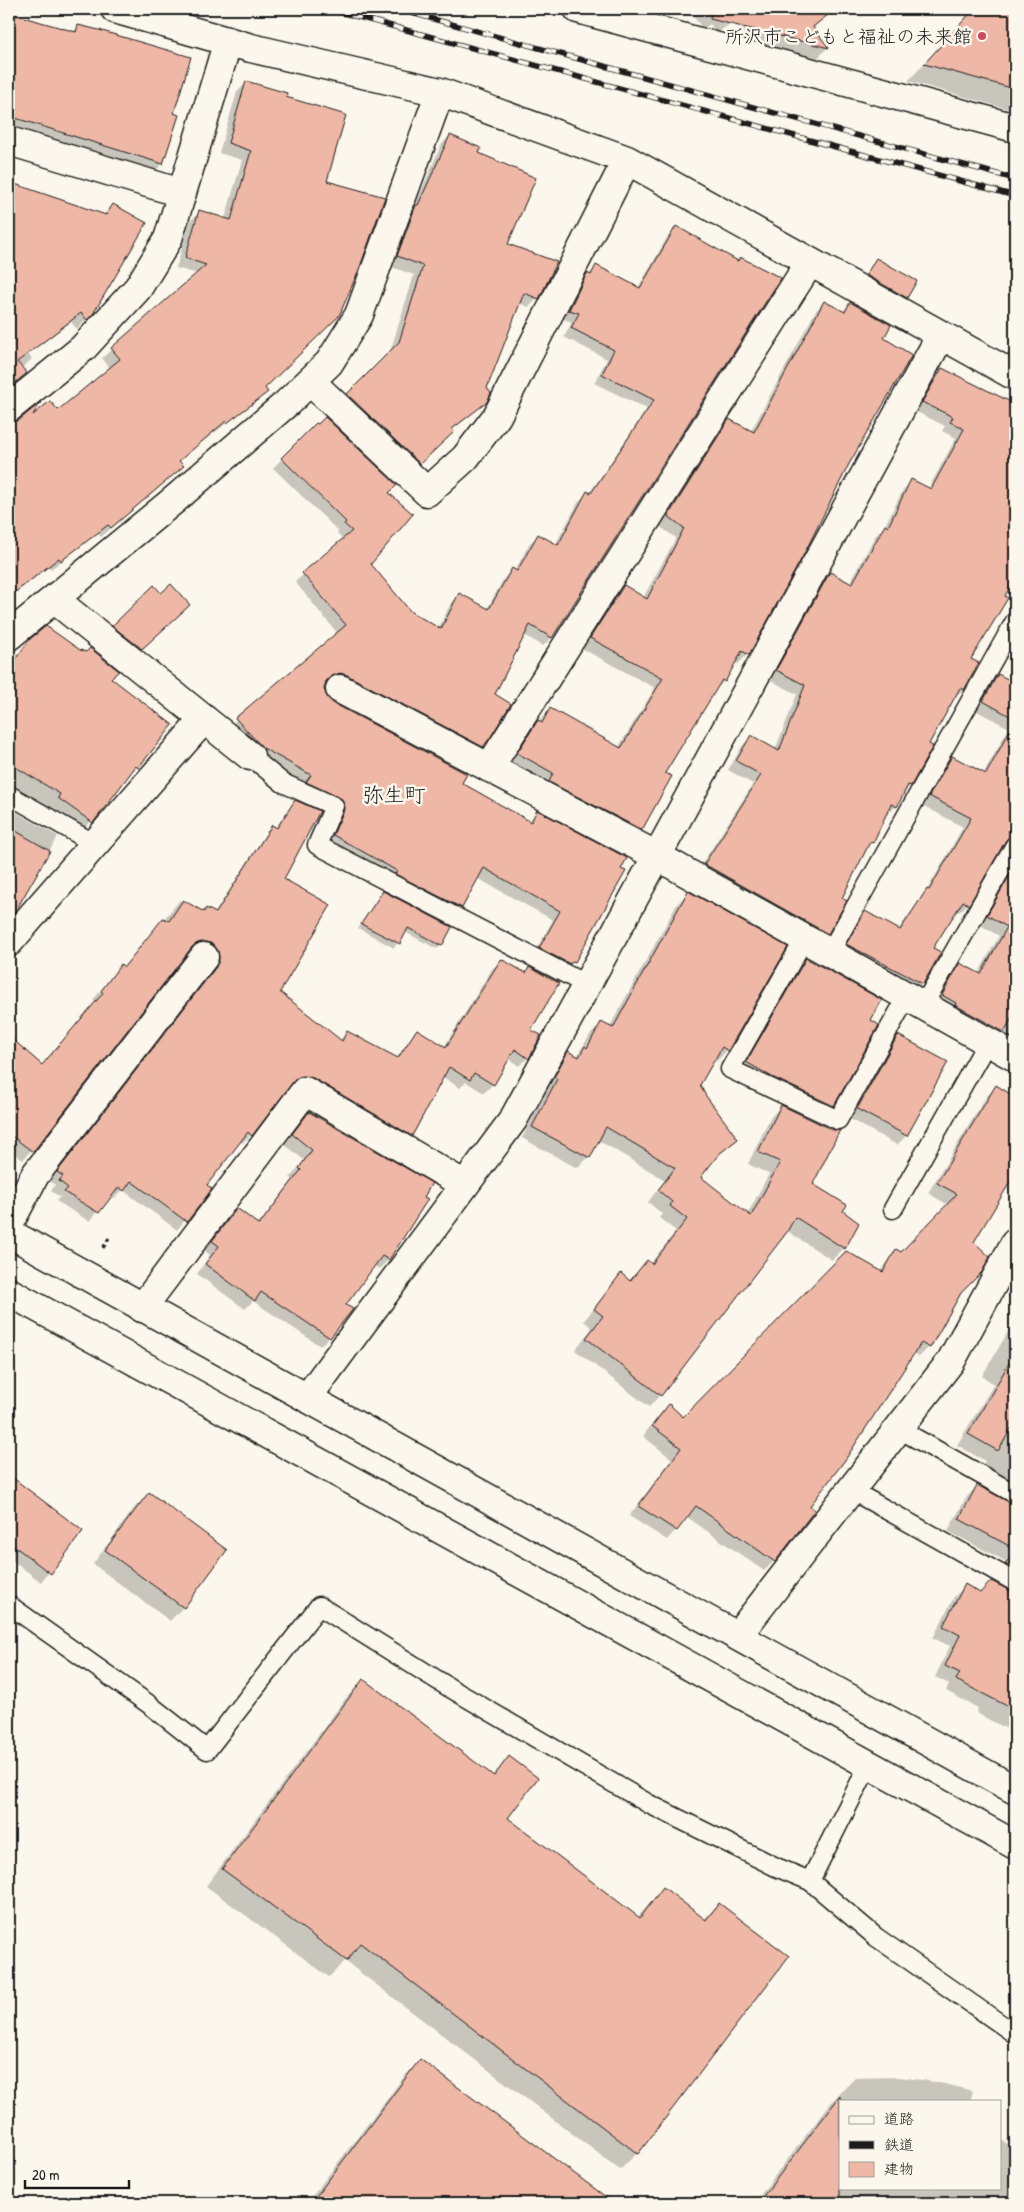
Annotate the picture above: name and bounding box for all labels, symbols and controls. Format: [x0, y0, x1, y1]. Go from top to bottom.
place label: 所沢市こどもと福祉の未来館 [725, 23, 972, 49]
marker: 所沢市こどもと福祉の未来館 [976, 30, 988, 42]
district label: 弥生町 [363, 780, 426, 809]
legend [839, 2100, 1002, 2190]
text: 道路 [884, 2108, 914, 2129]
text: 鉄道 [884, 2134, 914, 2155]
scale bar [25, 2157, 129, 2189]
text: 建物 [884, 2158, 914, 2179]
text: 20 m [32, 2164, 59, 2185]

